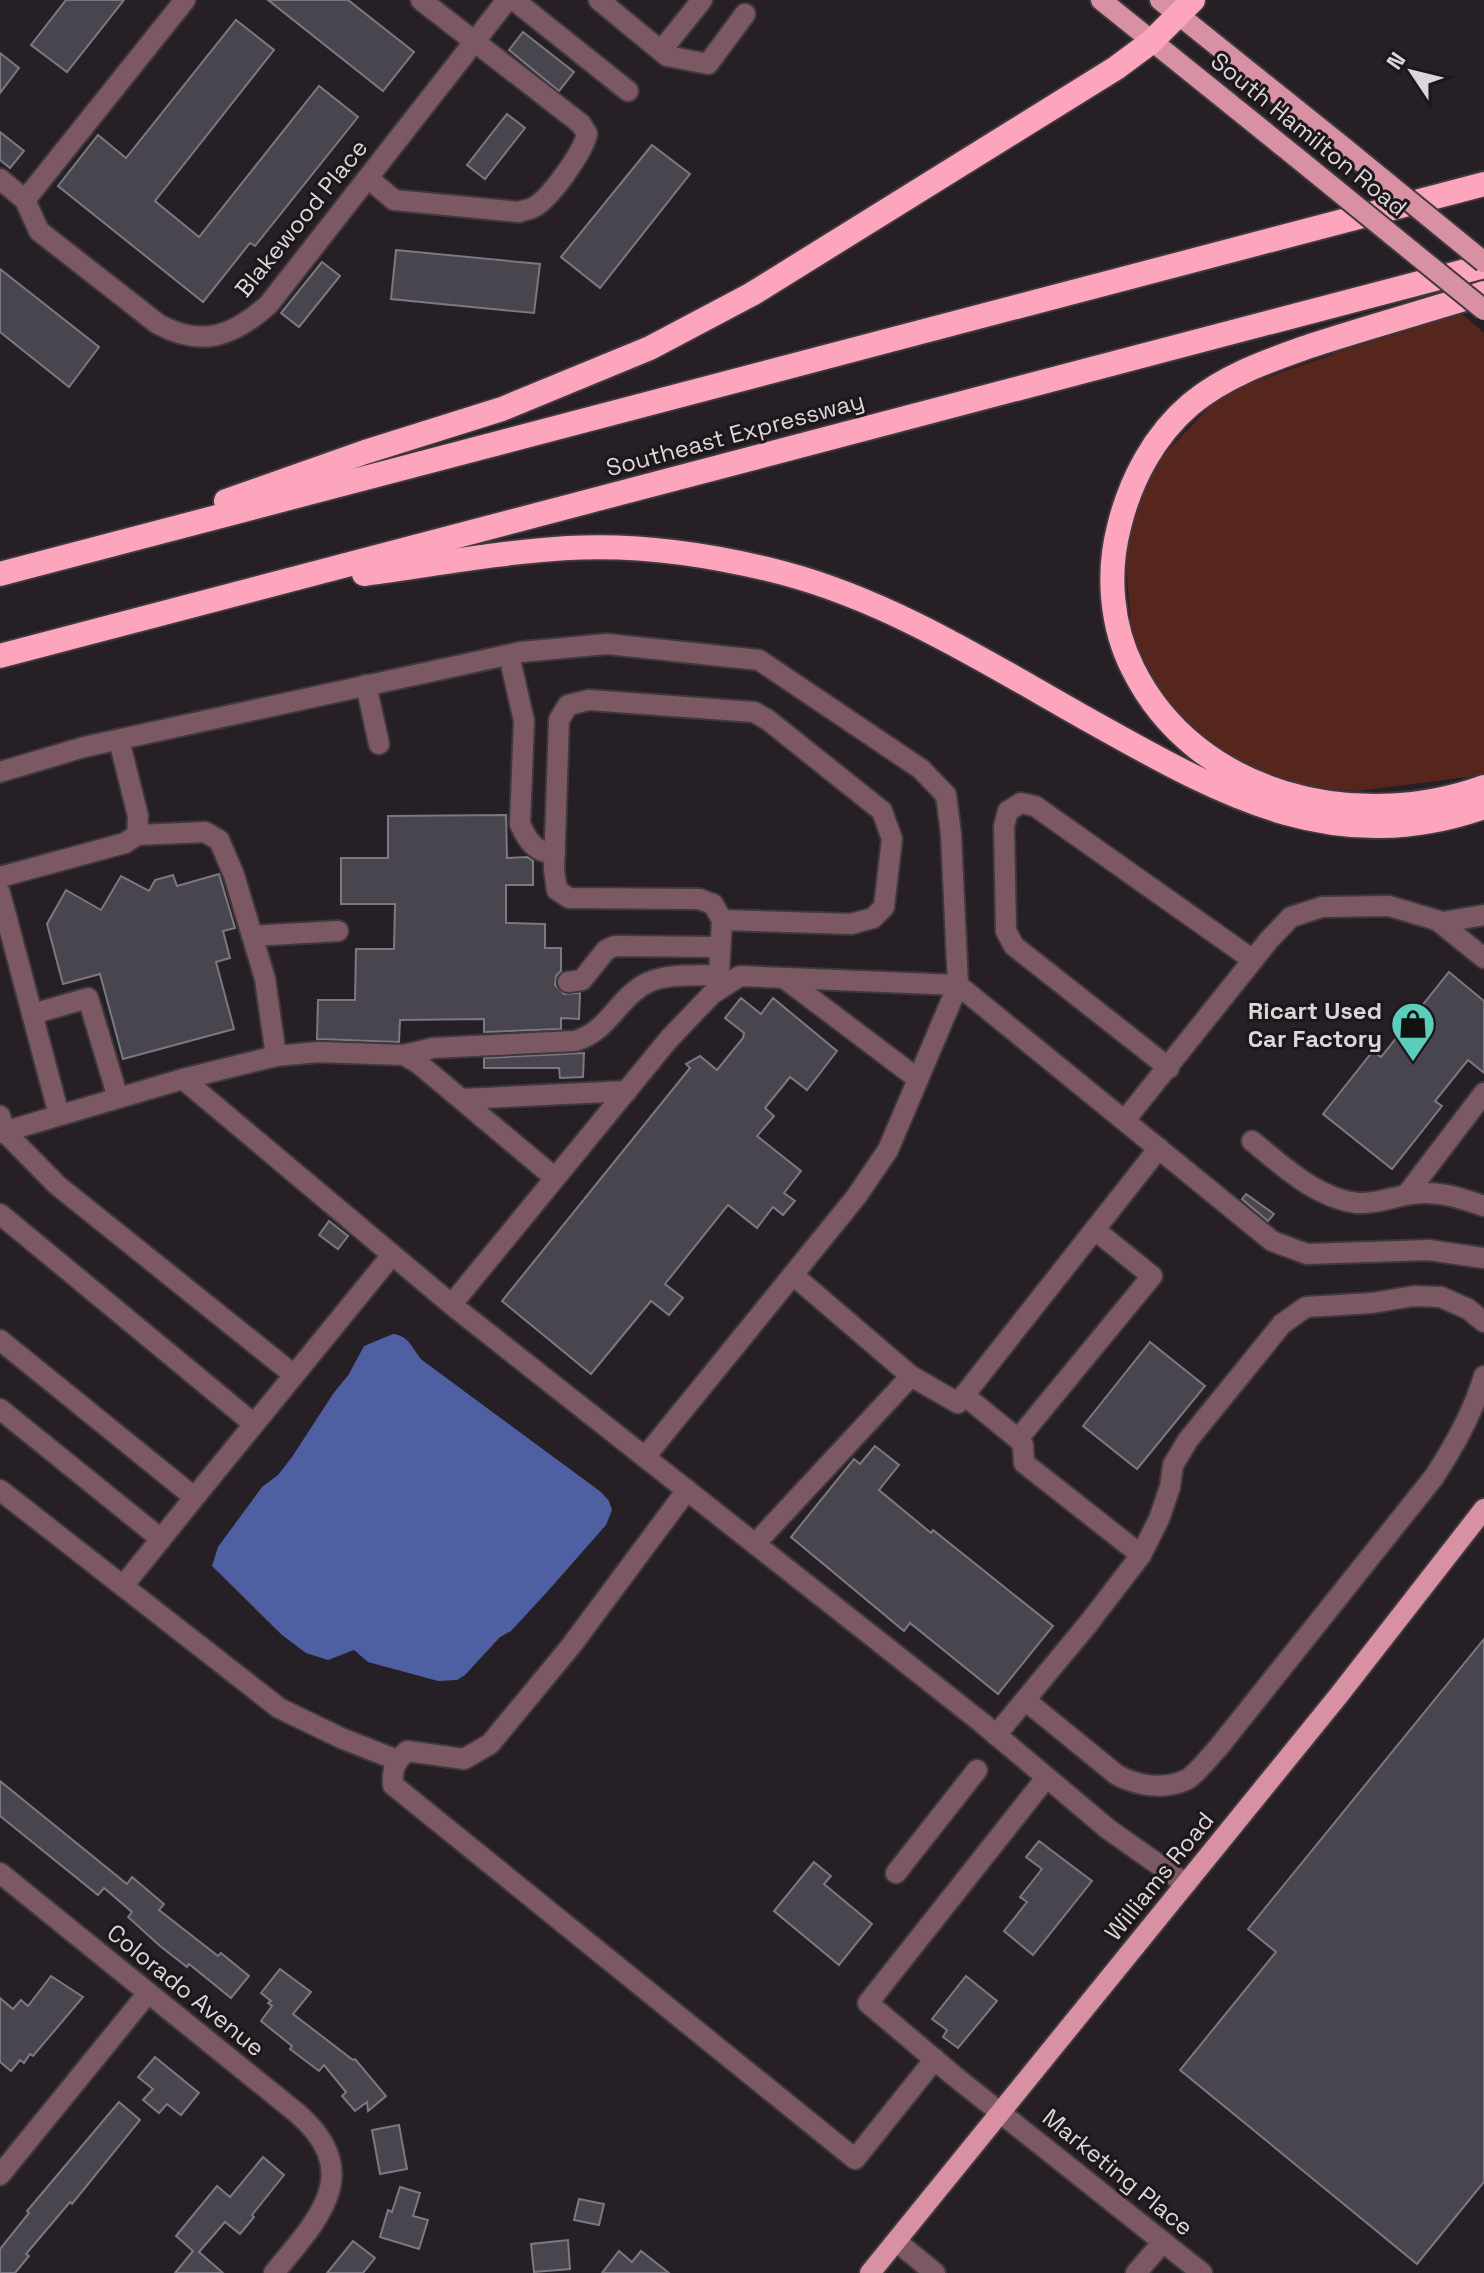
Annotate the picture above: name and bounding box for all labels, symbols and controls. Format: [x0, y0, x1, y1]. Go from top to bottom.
north arrow [1372, 32, 1452, 112]
street label: South Hamilton Road [1205, 45, 1413, 223]
text: N [1380, 46, 1411, 75]
street label: Blakewood Place [228, 133, 374, 303]
street label: Southeast Expressway [603, 385, 867, 483]
place label: Ricart Used Car Factory [1248, 995, 1382, 1054]
shop icon: Ricart Used Car Factory [1389, 1000, 1437, 1063]
street label: Williams Road [1098, 1805, 1220, 1947]
street label: Colorado Avenue [101, 1917, 271, 2063]
street label: Marketing Place [1036, 2102, 1200, 2242]

